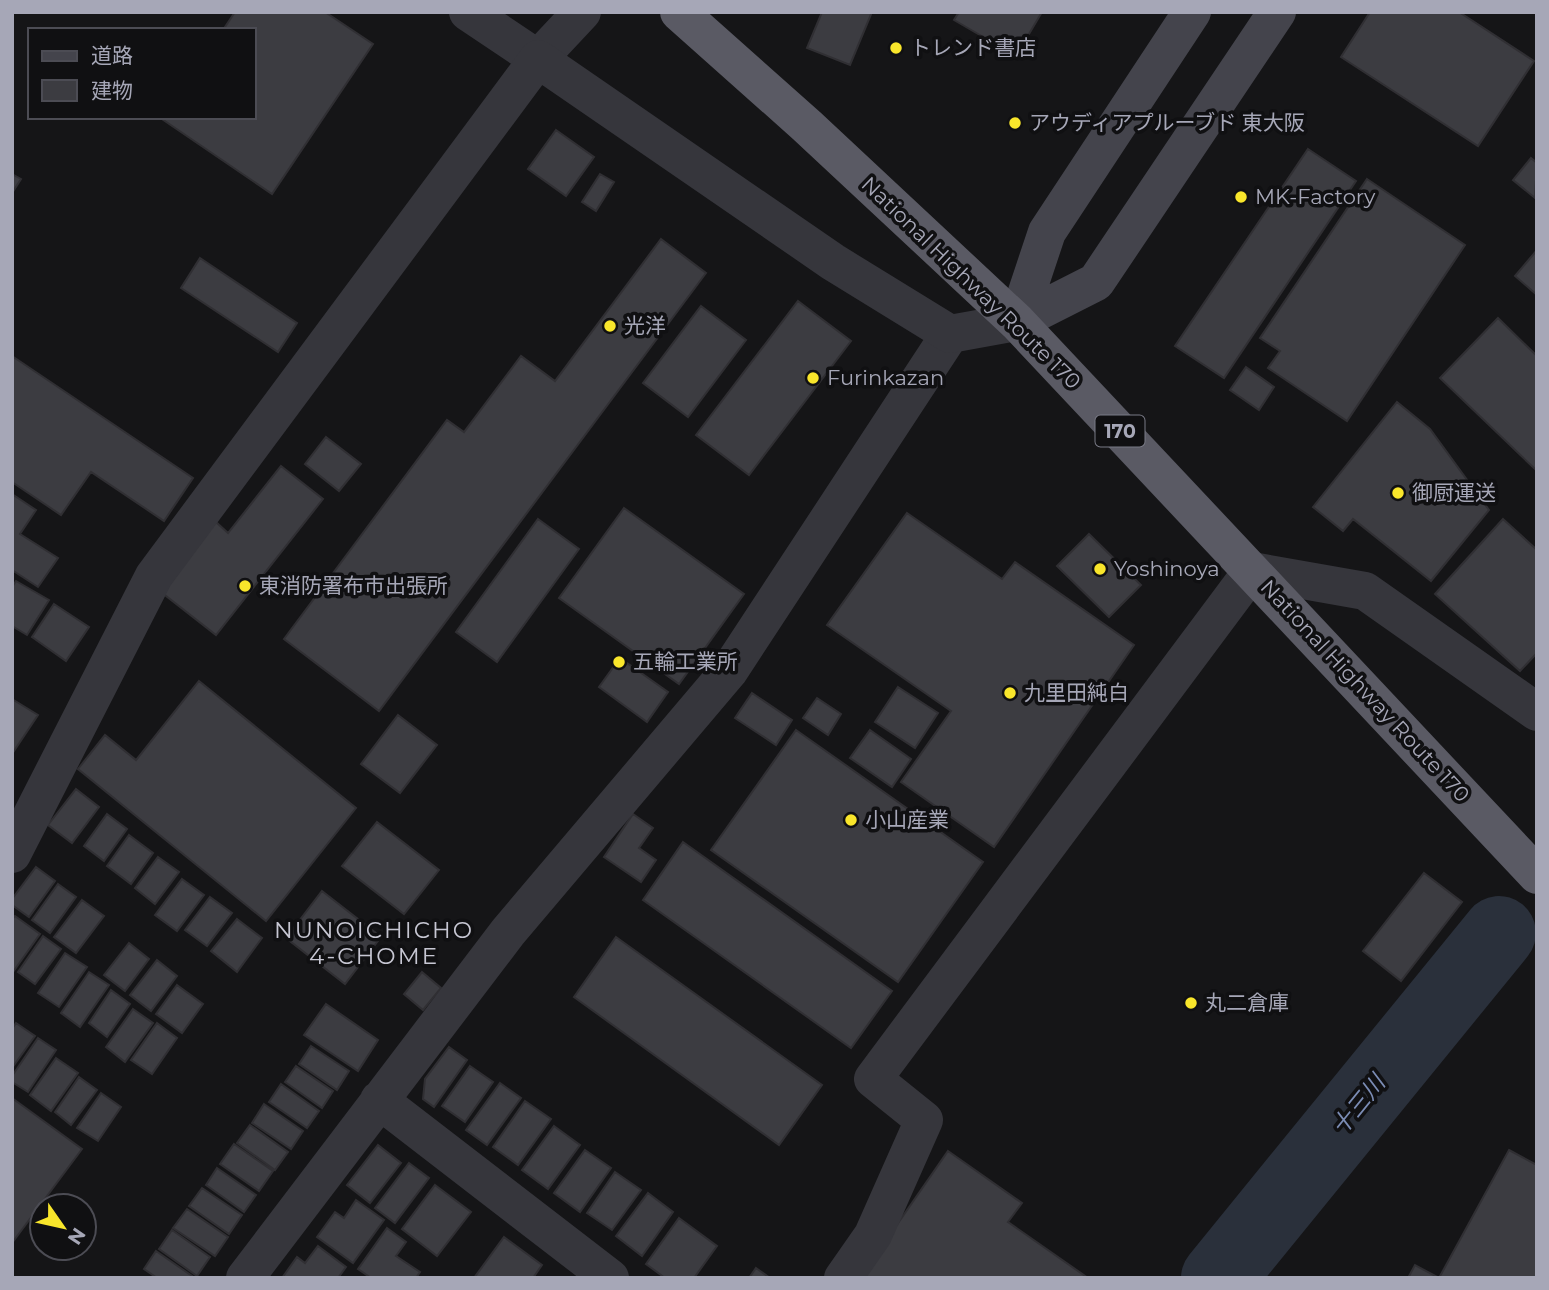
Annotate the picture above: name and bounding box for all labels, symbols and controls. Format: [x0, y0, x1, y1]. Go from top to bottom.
legend [28, 28, 256, 119]
place label: トレンド書店 [910, 35, 1036, 60]
marker: トレンド書店 [888, 40, 904, 56]
text: 道路 [91, 43, 133, 68]
text: 建物 [91, 78, 133, 103]
place label: アウディアプルーブド 東大阪 [1029, 110, 1305, 135]
marker: アウディアプルーブド 東大阪 [1007, 115, 1023, 131]
street label: National Highway Route 170 [857, 171, 1086, 394]
place label: MK-Factory [1255, 184, 1376, 209]
marker: MK-Factory [1233, 189, 1249, 205]
place label: 光洋 [624, 313, 666, 338]
marker: 光洋 [602, 318, 618, 334]
place label: Furinkazan [827, 365, 944, 390]
marker: Furinkazan [805, 370, 821, 386]
road number: 170 [1096, 416, 1144, 446]
place label: 御厨運送 [1412, 480, 1496, 505]
marker: 御厨運送 [1390, 485, 1406, 501]
place label: Yoshinoya [1114, 556, 1220, 581]
marker: Yoshinoya [1092, 561, 1108, 577]
place label: 東消防署布市出張所 [259, 573, 448, 598]
street label: National Highway Route 170 [1256, 574, 1475, 807]
marker: 東消防署布市出張所 [237, 578, 253, 594]
place label: 五輪工業所 [633, 649, 738, 674]
marker: 五輪工業所 [611, 654, 627, 670]
place label: 九里田純白 [1024, 680, 1129, 705]
marker: 九里田純白 [1002, 685, 1018, 701]
place label: 小山産業 [865, 807, 949, 832]
marker: 小山産業 [843, 812, 859, 828]
district label: NUNOICHICHO 4-CHOME [274, 916, 474, 970]
place label: 丸二倉庫 [1205, 990, 1289, 1015]
marker: 丸二倉庫 [1183, 995, 1199, 1011]
water label: 十三川 [1325, 1067, 1392, 1141]
north arrow [28, 1192, 98, 1262]
text: N [63, 1223, 91, 1249]

